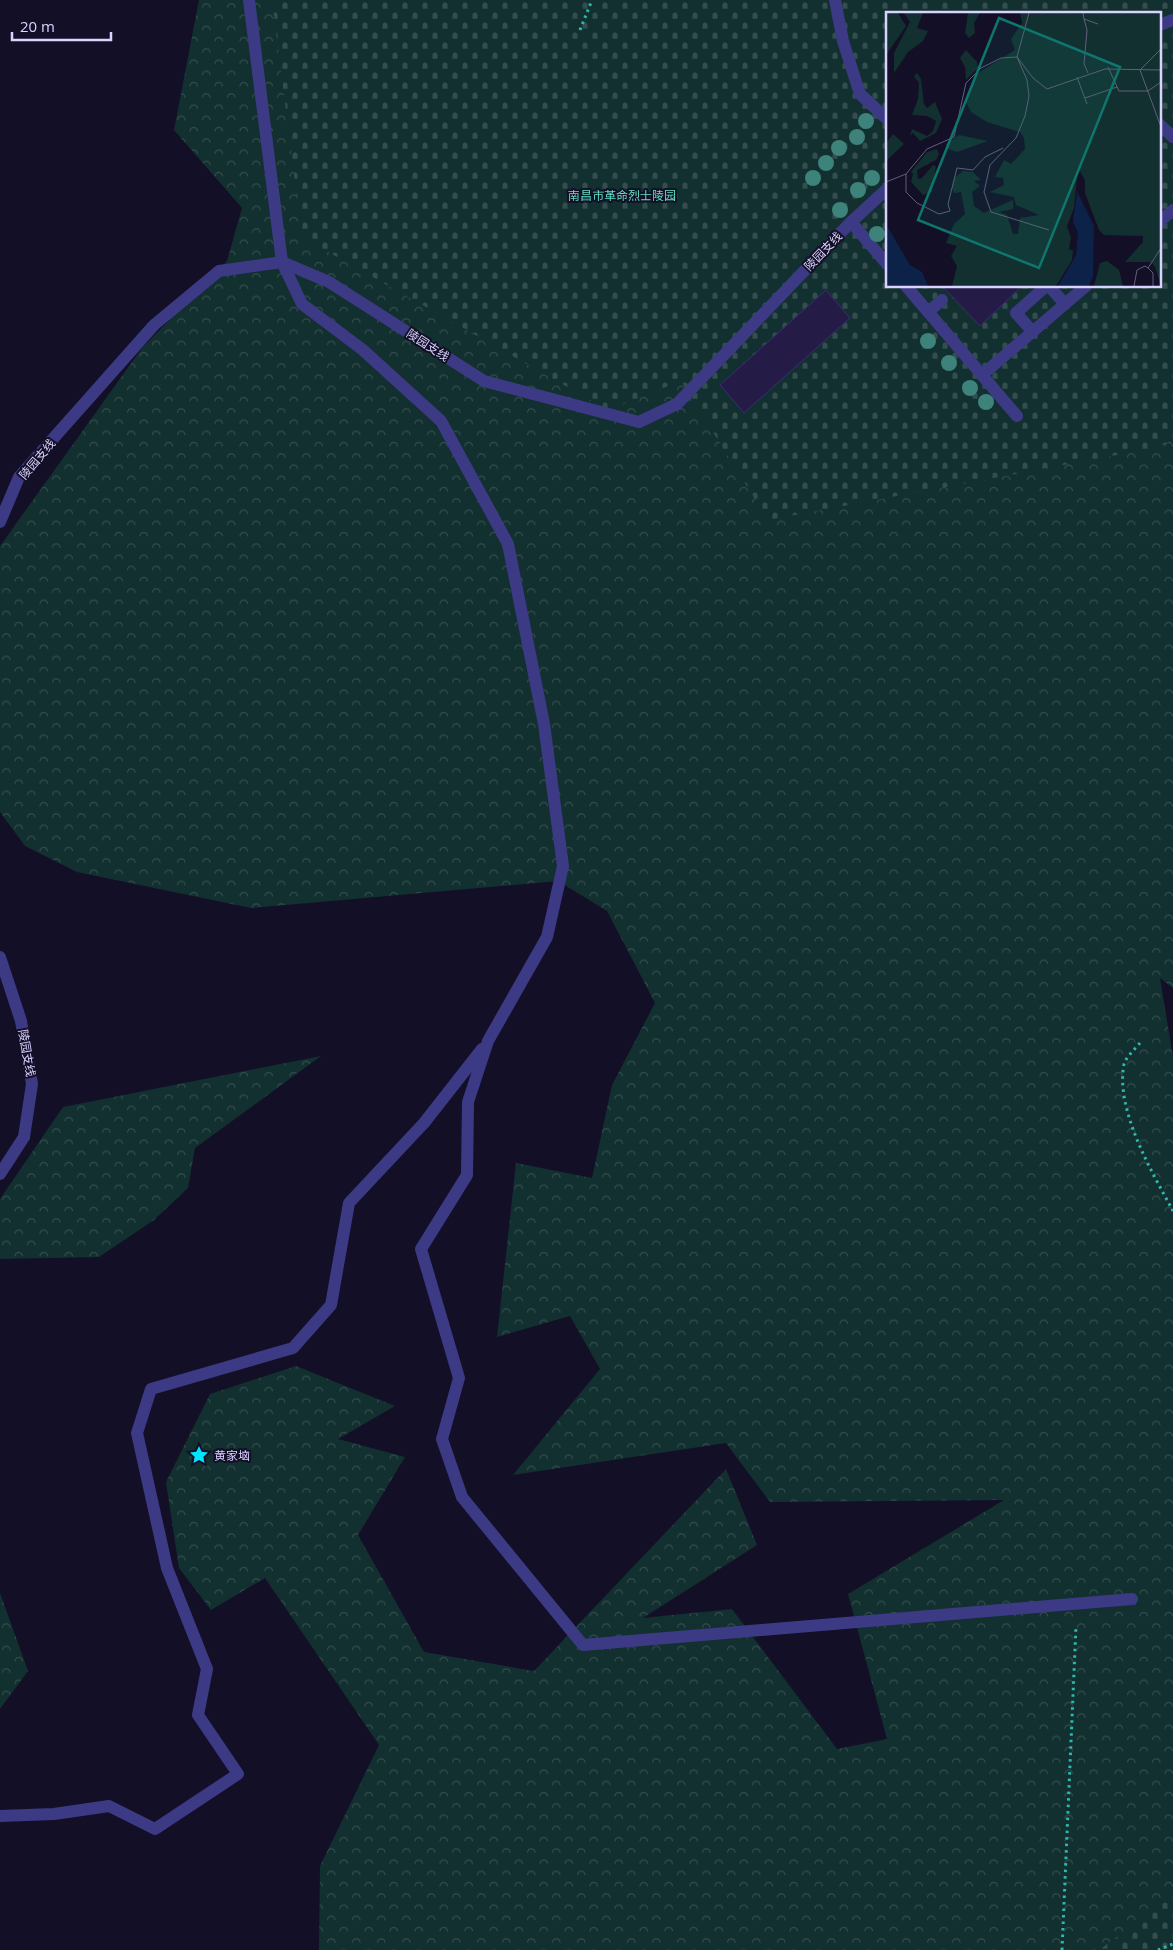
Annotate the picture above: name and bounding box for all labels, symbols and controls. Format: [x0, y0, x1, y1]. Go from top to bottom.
scale bar [12, 10, 111, 42]
inset map [886, 12, 1160, 288]
text: 20 m [20, 16, 55, 36]
park label: 南昌市革命烈士陵园 [568, 187, 676, 204]
street label: 陵园支线 [800, 228, 846, 274]
street label: 陵园支线 [403, 325, 453, 365]
street label: 陵园支线 [15, 435, 59, 483]
street label: 陵园支线 [14, 1028, 40, 1078]
place icon: 黄家垴 [188, 1444, 210, 1466]
place label: 黄家垴 [214, 1447, 250, 1464]

